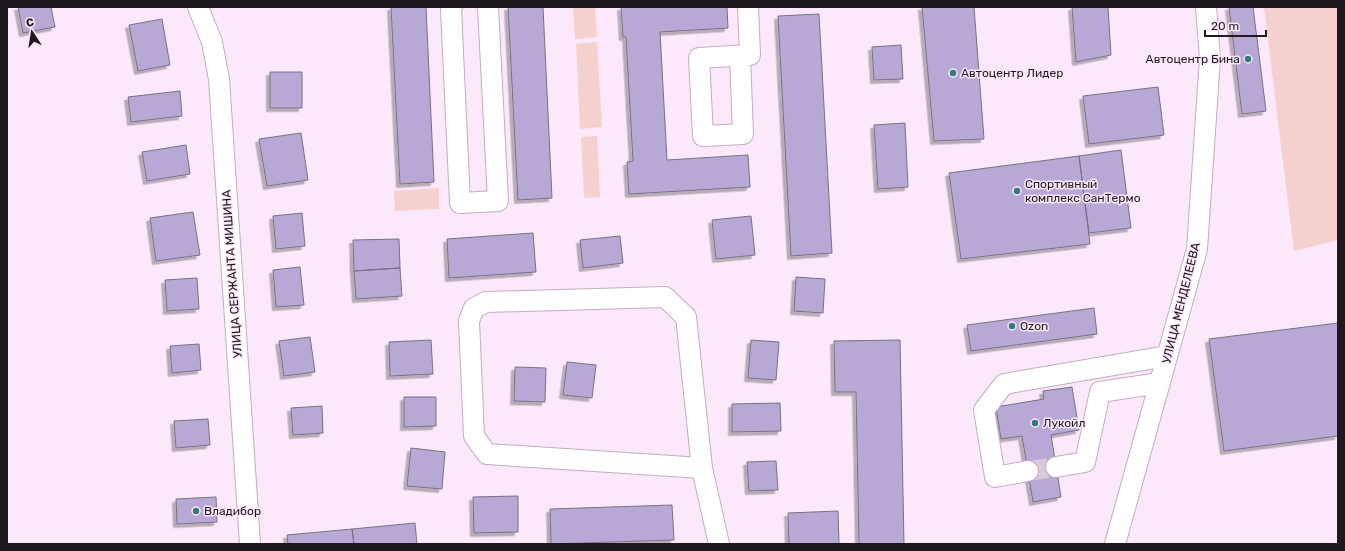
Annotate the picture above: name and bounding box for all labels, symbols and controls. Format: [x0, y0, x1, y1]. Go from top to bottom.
north arrow [12, 12, 52, 52]
scale bar [1205, 12, 1266, 38]
text: С [25, 15, 35, 30]
text: 20 m [1211, 19, 1239, 33]
place label: Автоцентр Бина [1146, 52, 1240, 66]
marker: Автоцентр Бина [1243, 54, 1253, 64]
place label: Автоцентр Лидер [961, 66, 1063, 80]
marker: Автоцентр Лидер [948, 68, 958, 78]
place label: Спортивный комплекс СанТермо [1025, 177, 1141, 205]
marker: Спортивный комплекс СанТермо [1012, 186, 1022, 196]
street label: УЛИЦА СЕРЖАНТА МИШИНА [219, 189, 245, 359]
street label: УЛИЦА МЕНДЕЛЕЕВА [1159, 241, 1203, 365]
place label: Ozon [1020, 319, 1048, 333]
marker: Ozon [1007, 321, 1017, 331]
place label: Лукойл [1043, 416, 1085, 430]
marker: Лукойл [1030, 418, 1040, 428]
place label: Владибор [204, 504, 261, 518]
marker: Владибор [191, 506, 201, 516]

